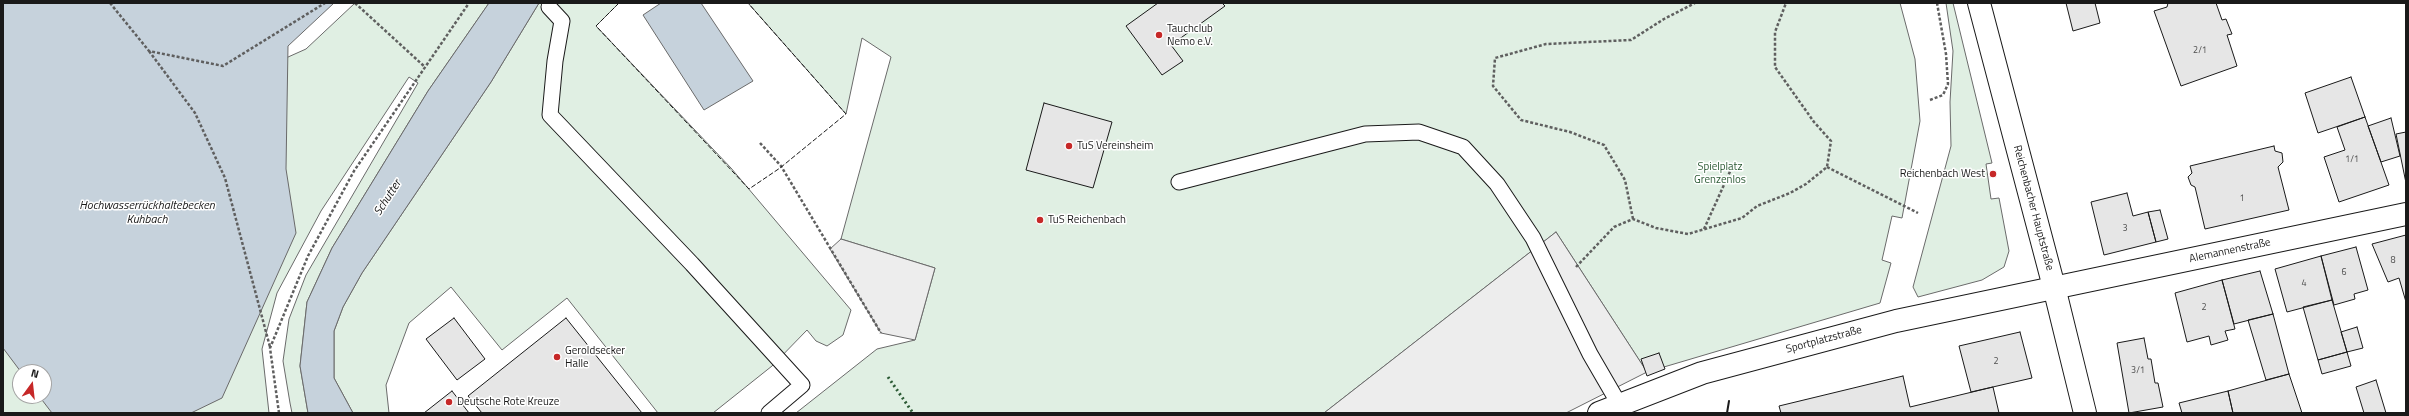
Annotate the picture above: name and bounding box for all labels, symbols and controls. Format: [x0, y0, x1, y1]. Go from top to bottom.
place label: Tauchclub Nemo e.V. [1167, 22, 1213, 48]
marker: Tauchclub Nemo e.V. [1154, 30, 1164, 40]
house number: 2/1 [2193, 46, 2207, 56]
place label: TuS Vereinsheim [1077, 139, 1153, 153]
marker: TuS Vereinsheim [1064, 141, 1074, 151]
street label: Reichenbacher Hauptstraße [2010, 144, 2056, 272]
house number: 1/1 [2345, 155, 2359, 165]
park label: Spielplatz Grenzenlos [1694, 160, 1746, 186]
place label: Reichenbach West [1900, 167, 1985, 181]
marker: Reichenbach West [1988, 169, 1998, 179]
water label: Schutter [371, 177, 405, 219]
house number: 1 [2239, 194, 2245, 204]
water label: Hochwasserrückhaltebecken Kuhbach [79, 199, 215, 227]
place label: TuS Reichenbach [1048, 213, 1126, 227]
marker: TuS Reichenbach [1035, 215, 1045, 225]
house number: 3 [2122, 224, 2128, 234]
street label: Alemannenstraße [2188, 236, 2272, 266]
house number: 8 [2390, 256, 2396, 266]
house number: 6 [2341, 268, 2347, 278]
house number: 4 [2301, 279, 2307, 289]
house number: 2 [2201, 303, 2207, 313]
street label: Sportplatzstraße [1785, 324, 1863, 356]
place label: Geroldsecker Halle [565, 344, 625, 370]
marker: Geroldsecker Halle [552, 352, 562, 362]
house number: 2 [1993, 357, 1999, 367]
north arrow [12, 364, 52, 404]
text: N [29, 365, 41, 382]
house number: 3/1 [2131, 366, 2145, 376]
place label: Deutsche Rote Kreuze [457, 395, 559, 409]
marker: Deutsche Rote Kreuze [444, 397, 454, 407]

